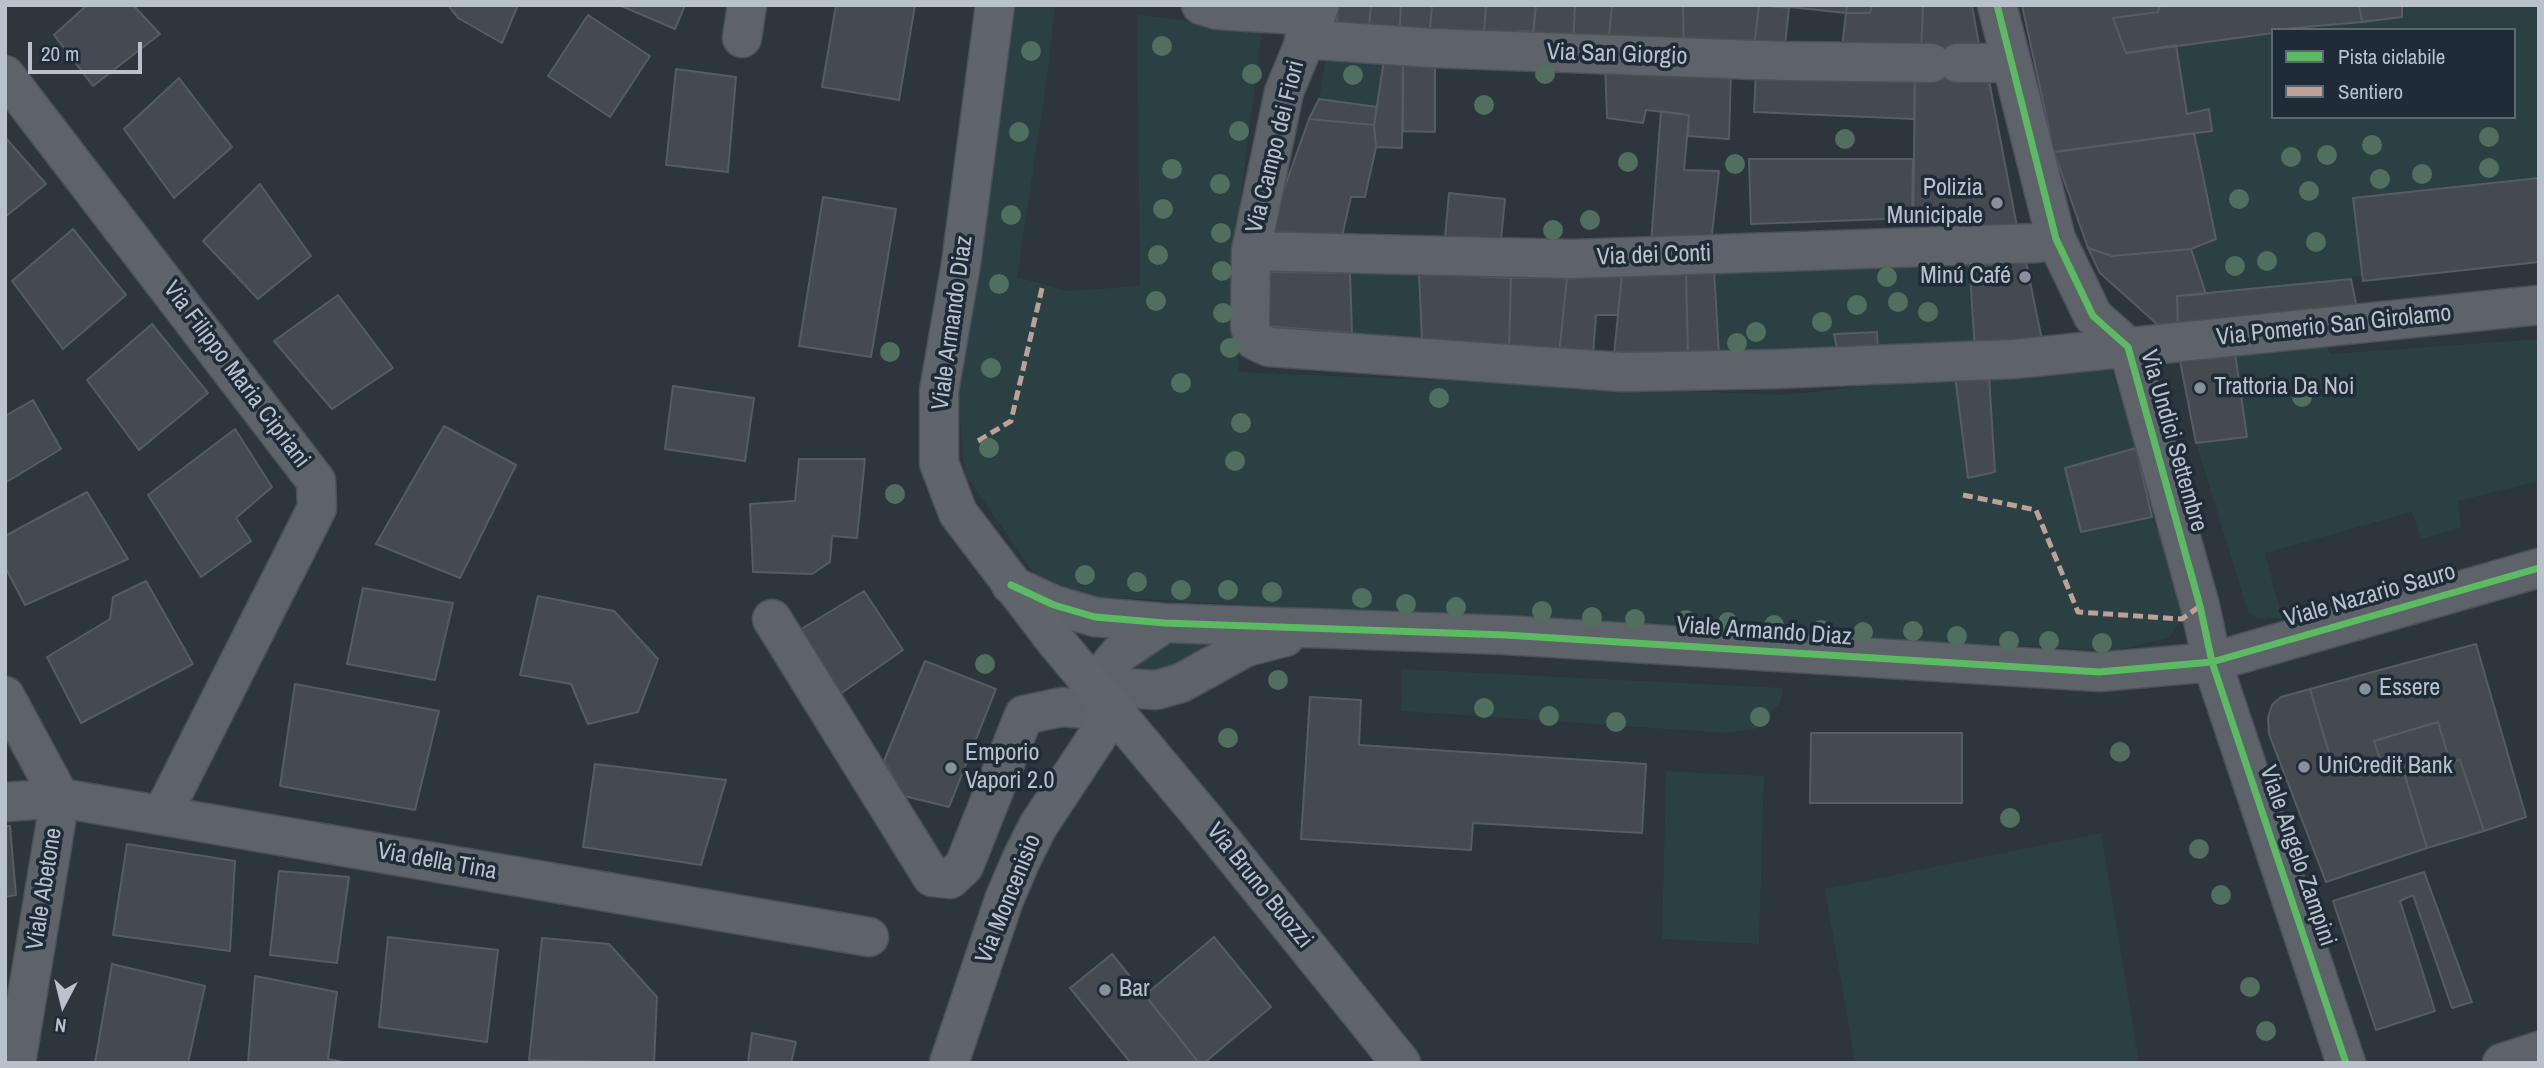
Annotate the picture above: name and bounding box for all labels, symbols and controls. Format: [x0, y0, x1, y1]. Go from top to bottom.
scale bar [32, 28, 145, 72]
legend [2271, 28, 2516, 119]
street label: Via San Giorgio [1546, 38, 1688, 72]
text: 20 m [41, 39, 79, 68]
text: Pista ciclabile [2338, 42, 2445, 71]
street label: Via Campo dei Fiori [1241, 58, 1311, 236]
text: Sentiero [2338, 77, 2403, 106]
place label: Polizia Municipale [1887, 175, 1983, 231]
marker: Polizia Municipale [1989, 195, 2005, 211]
street label: Viale Armando Diaz [927, 234, 979, 412]
street label: Via dei Conti [1596, 240, 1712, 272]
place label: Minú Café [1920, 263, 2011, 291]
marker: Minú Café [2017, 269, 2033, 285]
street label: Via Filippo Maria Cipriani [156, 276, 316, 474]
street label: Via Pomerio San Girolamo [2215, 299, 2453, 353]
street label: Via Undici Settembre [2133, 347, 2213, 535]
place label: Trattoria Da Noi [2214, 374, 2354, 402]
marker: Trattoria Da Noi [2192, 380, 2208, 396]
street label: Viale Nazario Sauro [2281, 558, 2459, 634]
street label: Viale Armando Diaz [1675, 612, 1853, 652]
place label: Essere [2379, 675, 2440, 703]
marker: Essere [2357, 681, 2373, 697]
place label: Emporio Vapori 2.0 [965, 740, 1054, 796]
place label: UniCredit Bank [2318, 753, 2453, 781]
marker: UniCredit Bank [2296, 759, 2312, 775]
marker: Emporio Vapori 2.0 [943, 760, 959, 776]
street label: Viale Angelo Zampini [2253, 762, 2341, 950]
street label: Via Bruno Buozzi [1200, 818, 1318, 954]
street label: Viale Abetone [21, 826, 69, 952]
street label: Via Moncenisio [970, 830, 1048, 968]
street label: Via della Tina [375, 837, 499, 887]
north arrow [28, 970, 98, 1040]
place label: Bar [1119, 976, 1150, 1004]
marker: Bar [1097, 982, 1113, 998]
text: N [53, 1012, 68, 1039]

